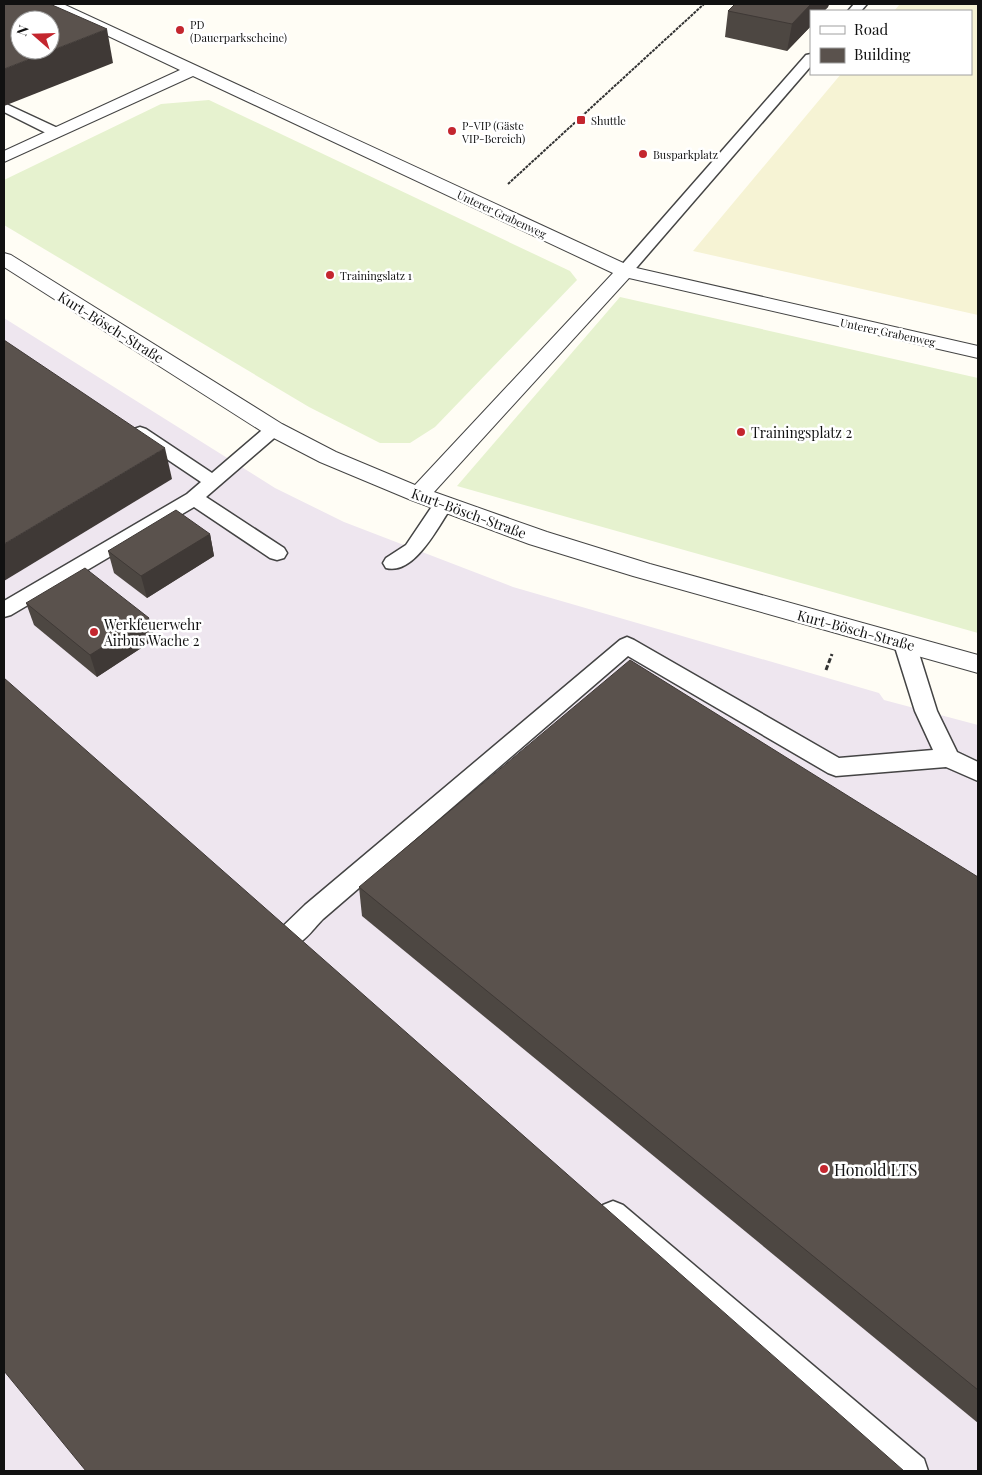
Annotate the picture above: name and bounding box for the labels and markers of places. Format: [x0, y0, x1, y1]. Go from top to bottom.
place label: PD (Dauerparkscheine) [190, 17, 287, 45]
marker: PD (Dauerparkscheine) [174, 24, 186, 36]
place label: Shuttle [591, 113, 626, 128]
marker: Shuttle [575, 114, 587, 126]
place label: P-VIP (Gäste VIP-Bereich) [461, 118, 525, 146]
marker: P-VIP (Gäste VIP-Bereich) [446, 125, 458, 137]
place label: Busparkplatz [653, 147, 718, 162]
marker: Busparkplatz [637, 148, 649, 160]
place label: Trainingslatz 1 [340, 268, 412, 283]
marker: Trainingslatz 1 [324, 269, 336, 281]
place label: Trainingsplatz 2 [751, 423, 852, 442]
marker: Trainingsplatz 2 [735, 426, 747, 438]
place label: Werkfeuerwehr Airbus Wache 2 [103, 615, 202, 650]
marker: Werkfeuerwehr Airbus Wache 2 [88, 626, 100, 638]
place label: Honold LTS [834, 1159, 917, 1180]
marker: Honold LTS [818, 1163, 830, 1175]

